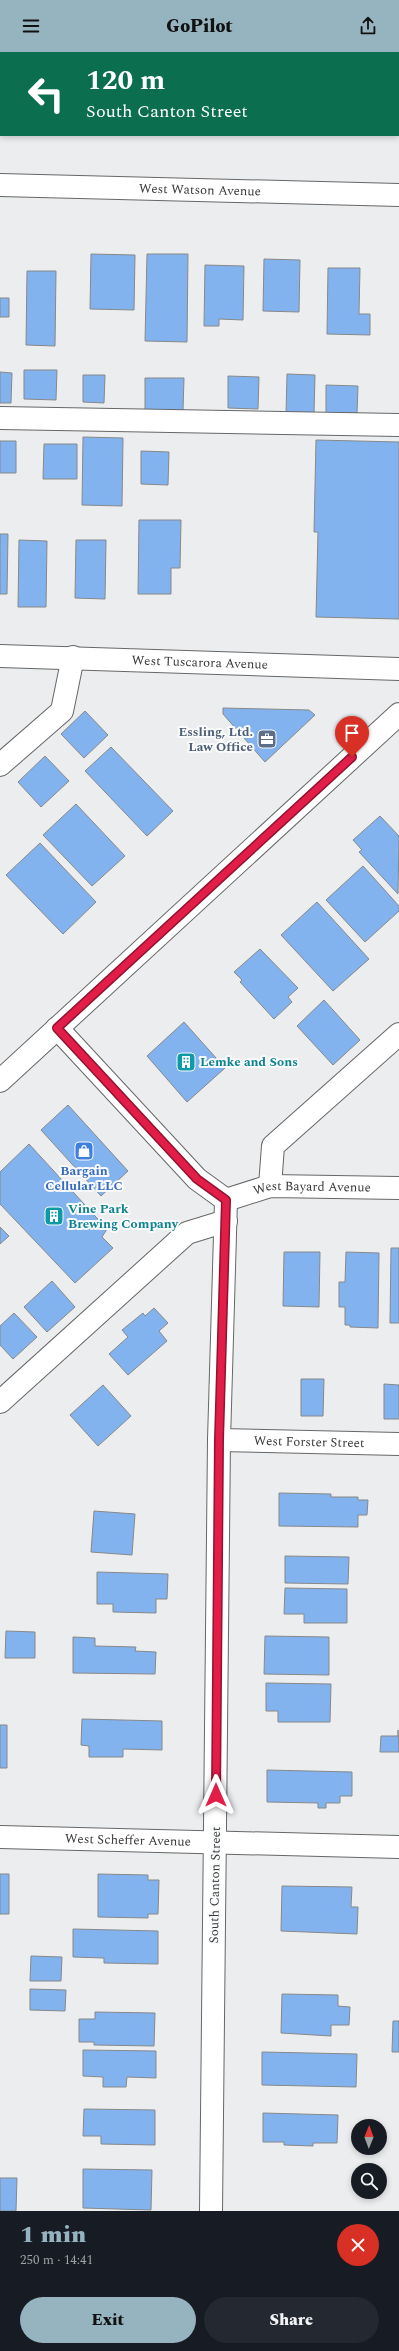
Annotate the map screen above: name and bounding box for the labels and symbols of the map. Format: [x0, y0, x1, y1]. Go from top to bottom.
street label: West Watson Avenue [139, 178, 261, 202]
street label: West Tuscarora Avenue [131, 650, 268, 675]
pin [335, 716, 369, 757]
place label: Essling, Ltd. Law Office [178, 722, 253, 757]
office icon: Essling, Ltd. Law Office [256, 728, 278, 750]
building icon: Lemke and Sons [175, 1051, 197, 1073]
place label: Lemke and Sons [200, 1052, 298, 1072]
shop icon: Bargain Cellular LLC [73, 1140, 95, 1162]
place label: Bargain Cellular LLC [45, 1161, 123, 1196]
street label: West Bayard Avenue [250, 1176, 371, 1201]
place label: Vine Park Brewing Company [68, 1199, 179, 1234]
building icon: Vine Park Brewing Company [43, 1205, 65, 1227]
street label: West Forster Street [253, 1431, 365, 1453]
position arrow [195, 1774, 237, 1816]
street label: South Canton Street [204, 1826, 226, 1944]
street label: West Scheffer Avenue [65, 1829, 191, 1852]
north arrow [351, 2119, 387, 2155]

